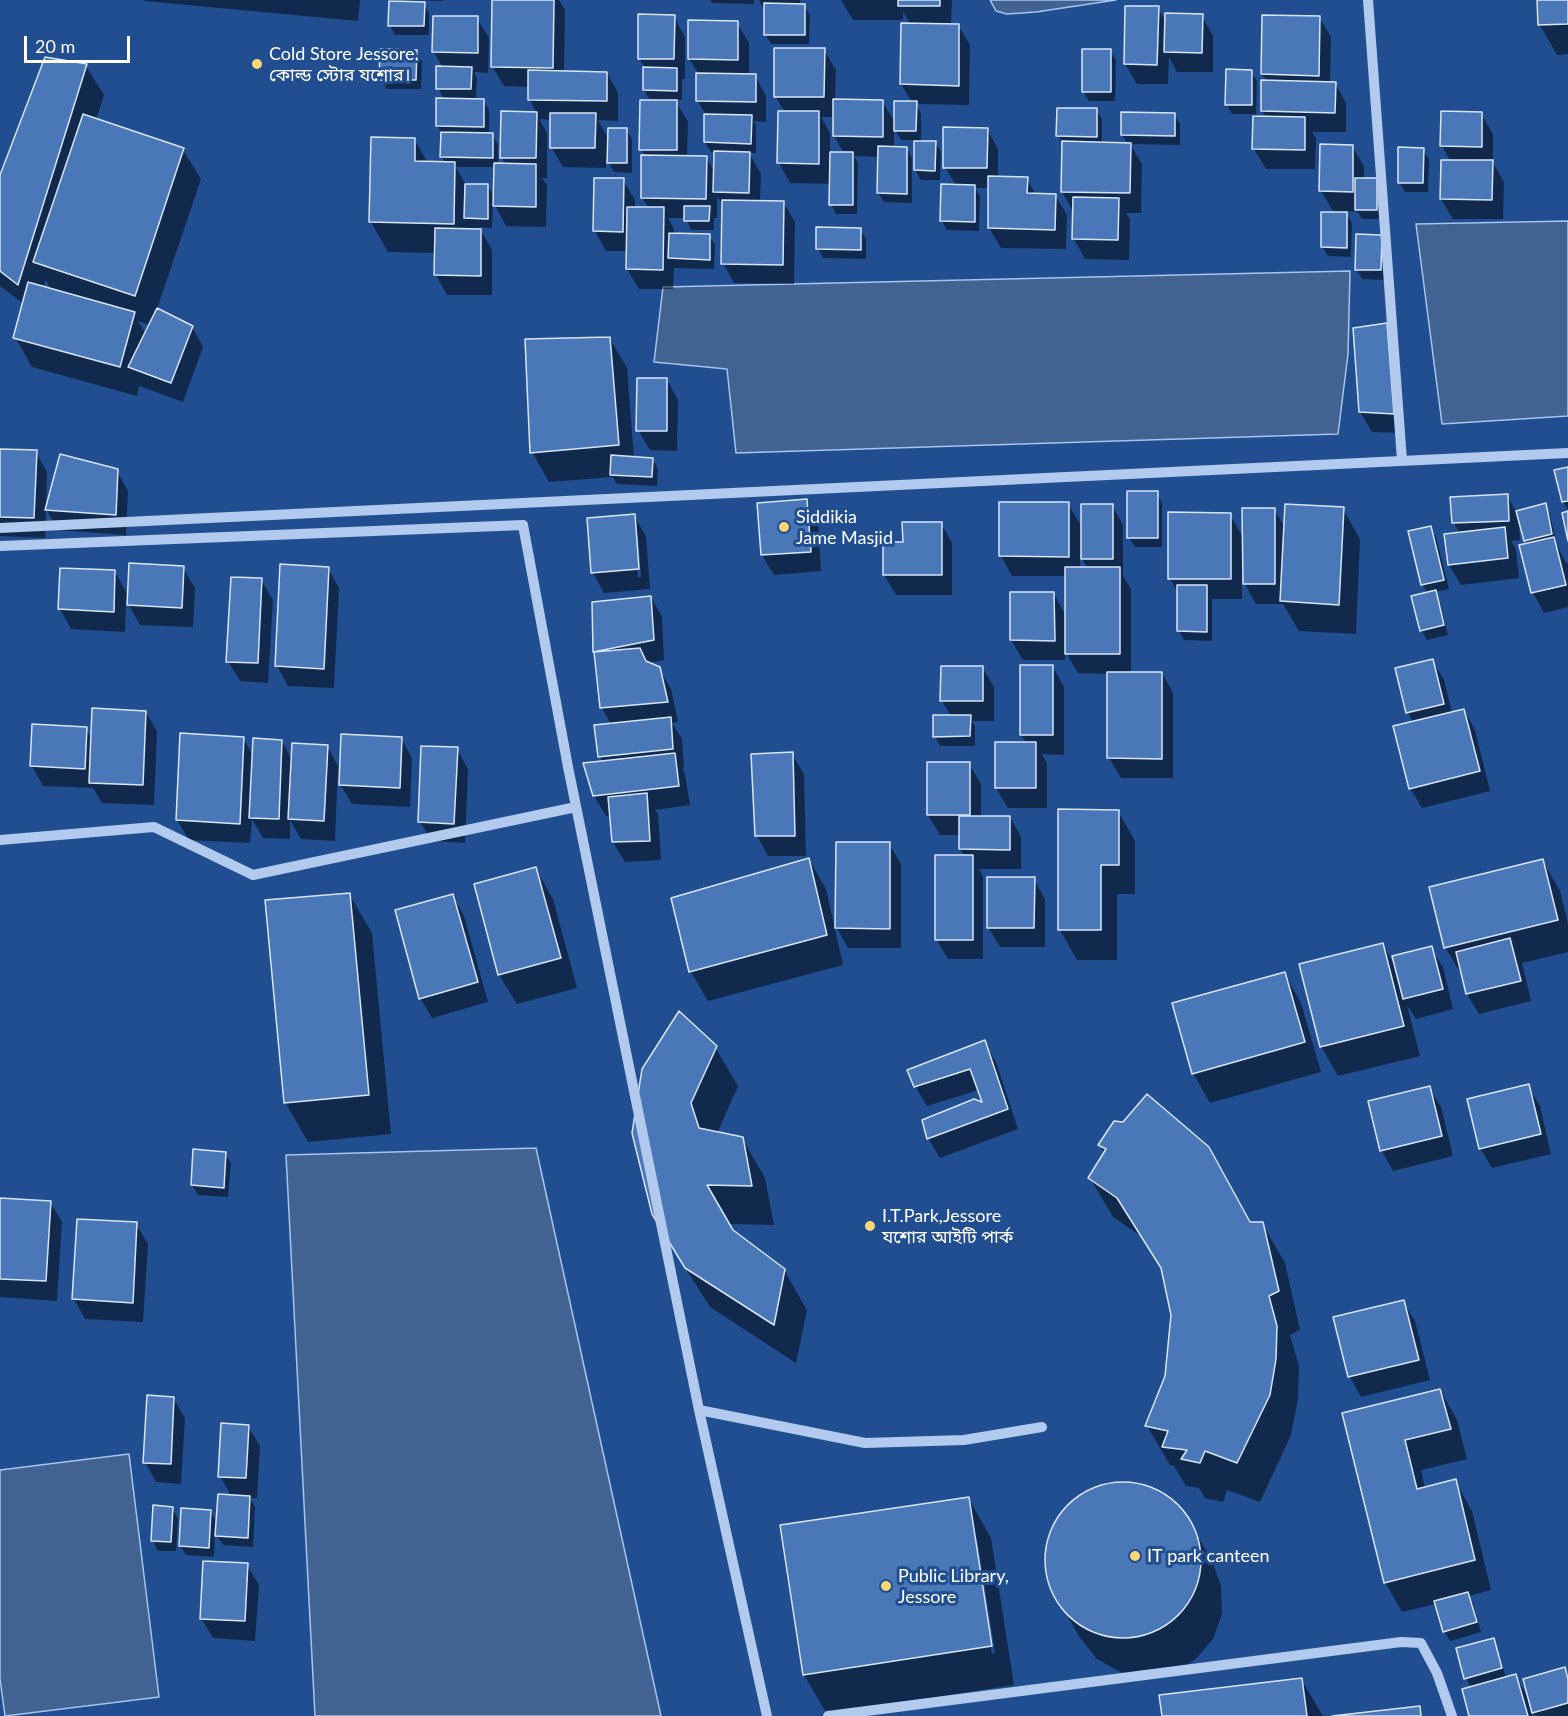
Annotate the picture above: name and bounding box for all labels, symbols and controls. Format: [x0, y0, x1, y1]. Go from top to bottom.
scale bar [27, 24, 134, 62]
text: 20 m [35, 35, 75, 57]
place label: Cold Store Jessore. কোল্ড স্টোর যশোর। [269, 43, 419, 86]
marker: Cold Store Jessore. কোল্ড স্টোর যশোর। [250, 57, 264, 71]
place label: Siddikia Jame Masjid [796, 506, 893, 548]
marker: Siddikia Jame Masjid [777, 520, 791, 534]
place label: I.T.Park,Jessore যশোর আইটি পার্ক [882, 1205, 1013, 1248]
marker: I.T.Park,Jessore যশোর আইটি পার্ক [863, 1219, 877, 1233]
place label: IT park canteen [1147, 1545, 1270, 1567]
marker: IT park canteen [1128, 1549, 1142, 1563]
place label: Public Library, Jessore [898, 1565, 1009, 1608]
marker: Public Library, Jessore [879, 1579, 893, 1593]

